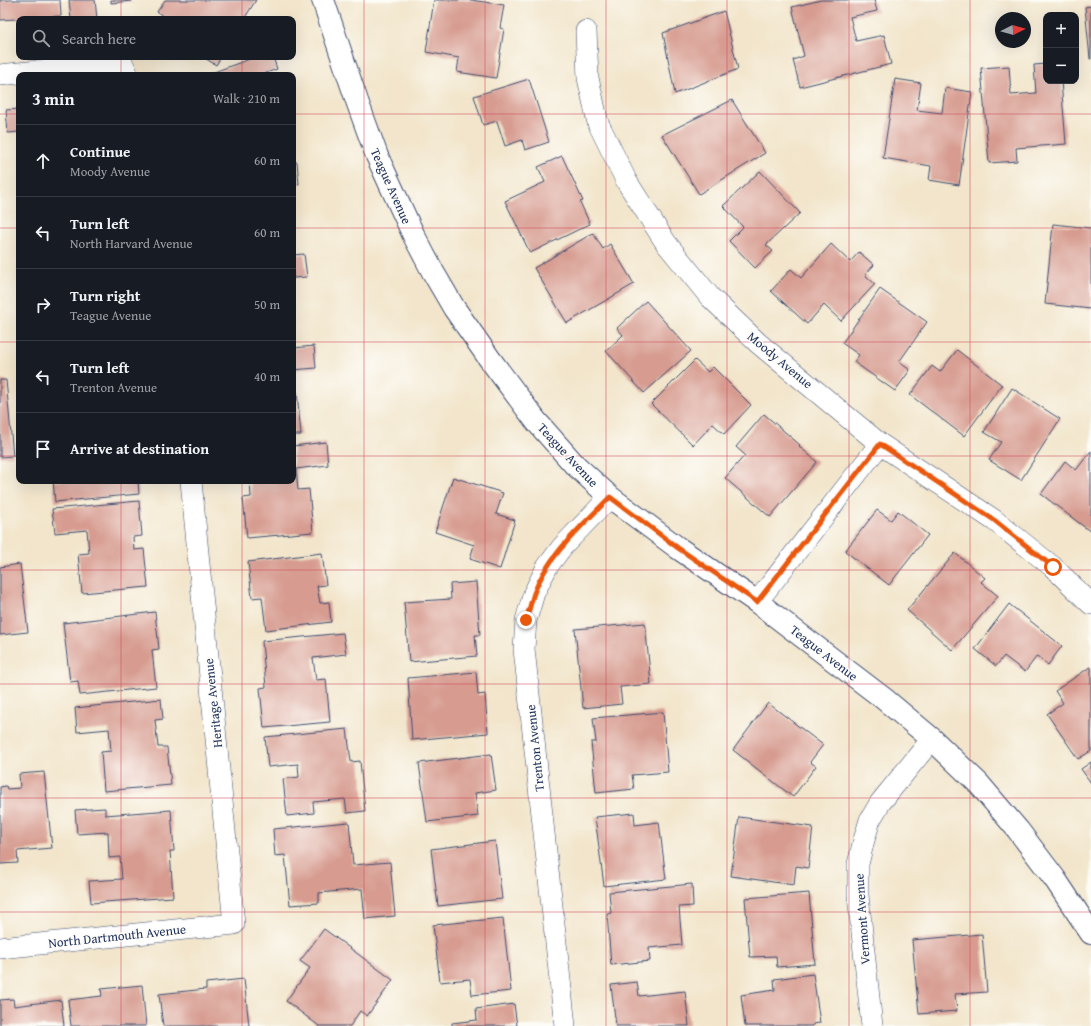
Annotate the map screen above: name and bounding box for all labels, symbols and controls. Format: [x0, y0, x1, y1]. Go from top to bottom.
north arrow [995, 12, 1031, 48]
map controls [1043, 12, 1079, 84]
button: + [1043, 12, 1079, 48]
search box [16, 16, 296, 60]
icon: search [30, 27, 52, 49]
text: Search here [62, 28, 136, 49]
button: − [1043, 48, 1079, 84]
text: 3 min [32, 86, 74, 111]
text: Walk · 210 m [213, 89, 280, 108]
text: Continue [70, 141, 131, 162]
street label: Teague Avenue [366, 145, 416, 227]
icon: ahead [32, 150, 54, 172]
text: 60 m [254, 151, 280, 170]
text: Moody Avenue [70, 162, 150, 181]
text: Turn left [70, 213, 129, 234]
icon: left [32, 222, 54, 244]
text: 60 m [254, 223, 280, 242]
text: North Harvard Avenue [70, 234, 193, 253]
text: Turn right [70, 285, 141, 306]
icon: right [32, 294, 54, 316]
text: 50 m [254, 295, 280, 314]
text: Teague Avenue [70, 306, 151, 325]
street label: Moody Avenue [743, 327, 817, 393]
text: Turn left [70, 357, 129, 378]
icon: left [32, 366, 54, 388]
text: 40 m [254, 367, 280, 386]
text: Trenton Avenue [70, 378, 157, 397]
street label: Teague Avenue [533, 419, 603, 491]
icon: arrive [32, 438, 54, 460]
text: Arrive at destination [70, 438, 209, 459]
route start [1044, 558, 1062, 576]
route end [517, 611, 535, 629]
street label: Teague Avenue [786, 620, 862, 686]
street label: Heritage Avenue [199, 657, 227, 749]
street label: Trenton Avenue [521, 704, 549, 792]
street label: Vermont Avenue [849, 873, 875, 965]
street label: North Dartmouth Avenue [47, 919, 187, 953]

